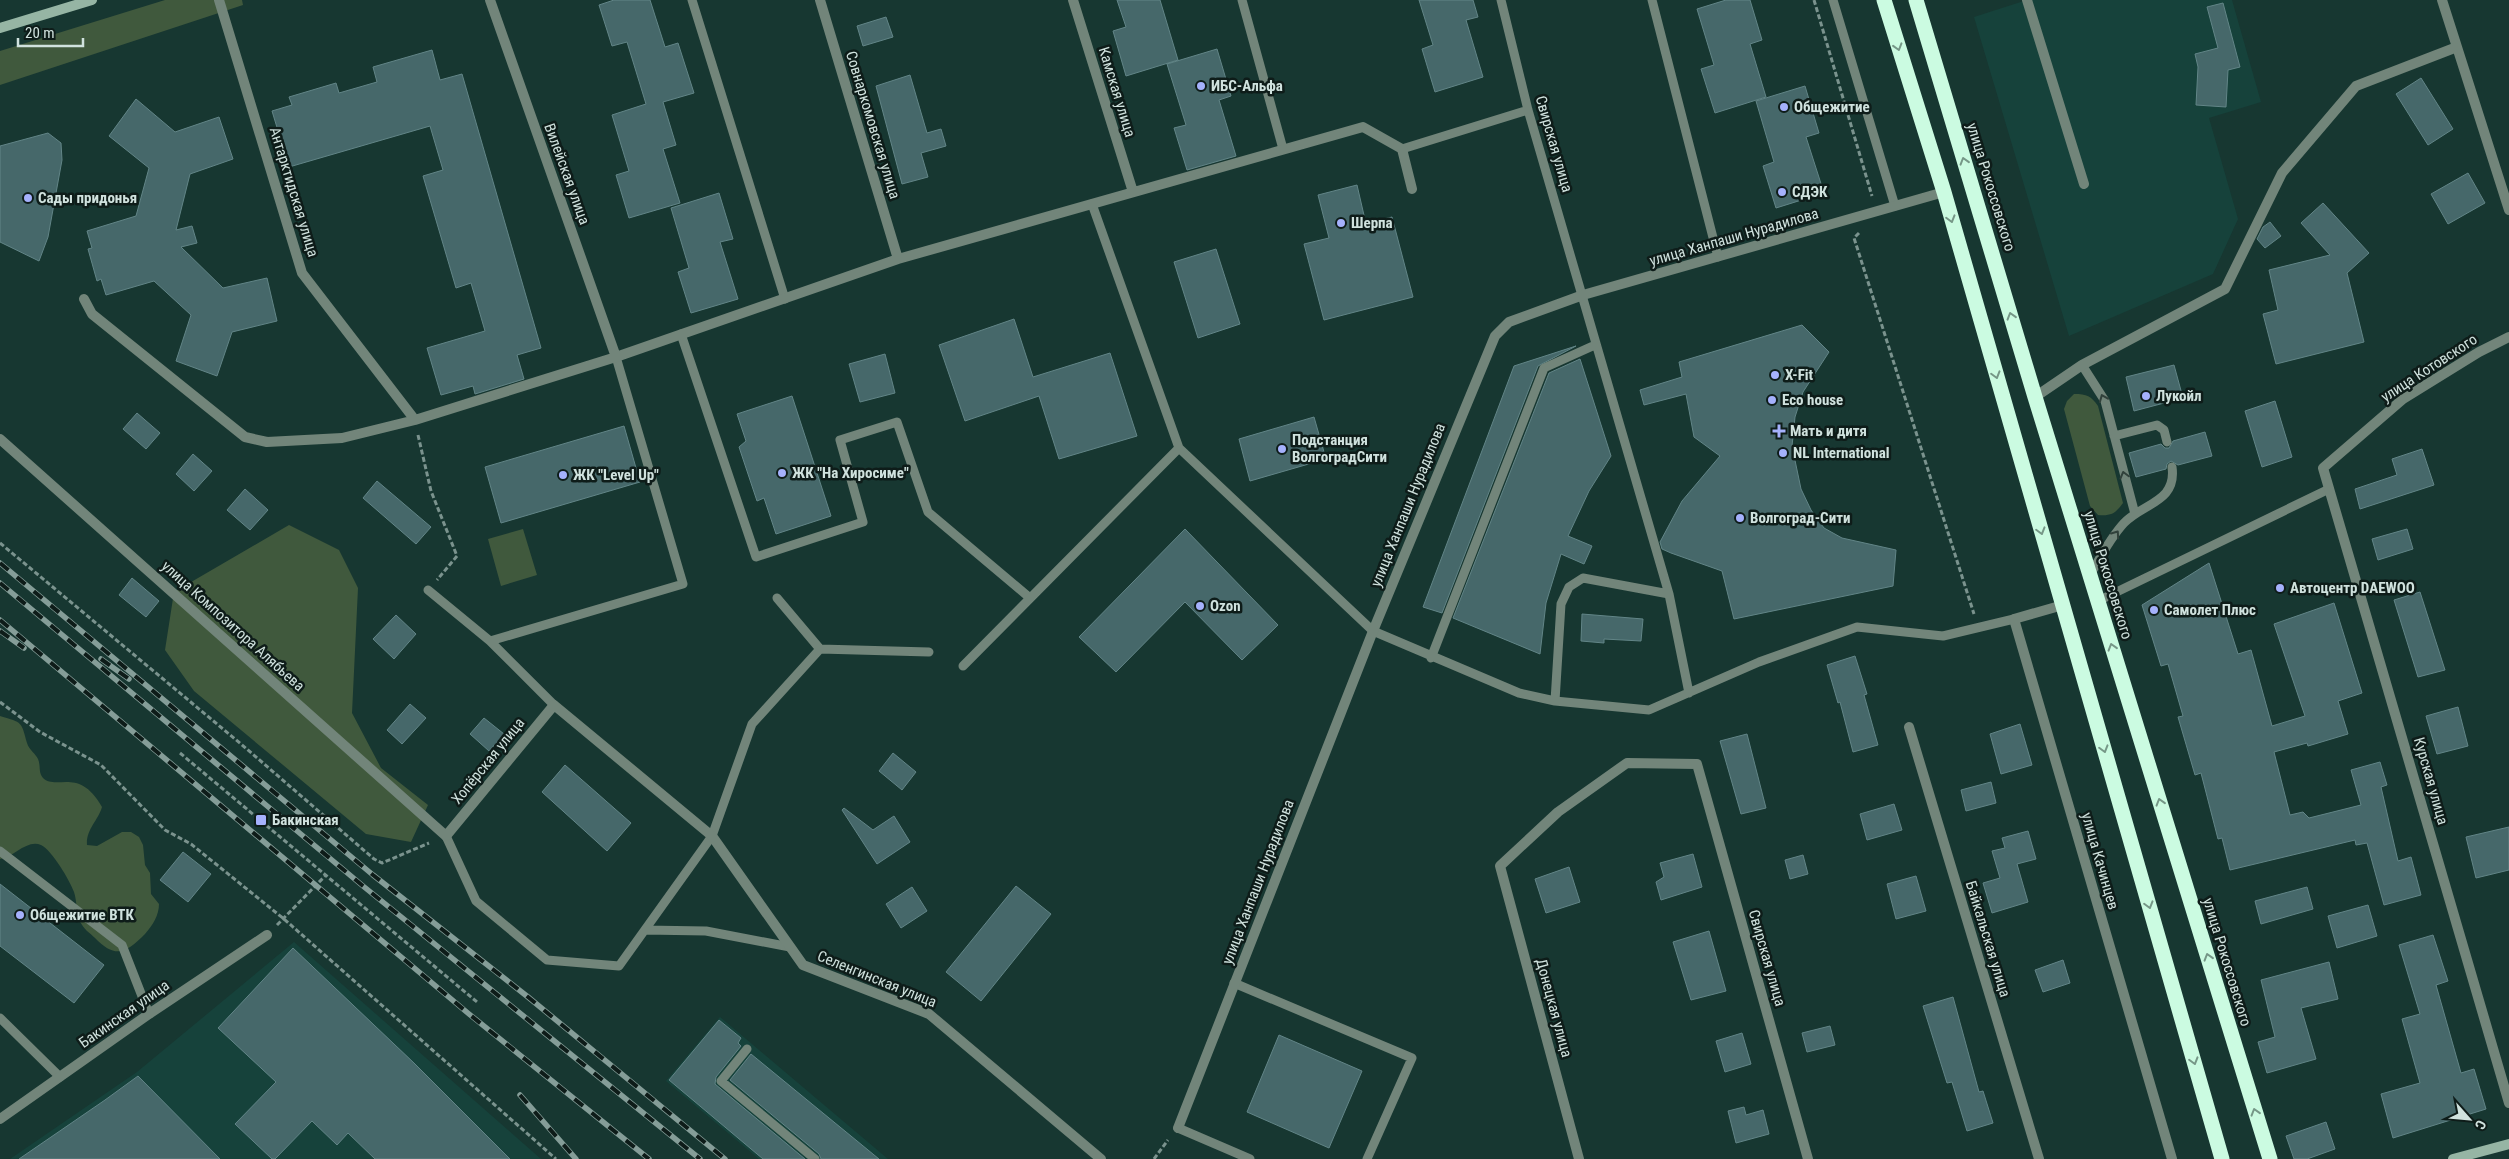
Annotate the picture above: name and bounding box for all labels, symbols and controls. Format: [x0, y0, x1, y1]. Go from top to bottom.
scale bar [18, 15, 82, 47]
text: 20 m [25, 24, 55, 42]
one-way arrow [1893, 42, 1903, 50]
street label: Камская улица [1095, 45, 1139, 139]
street label: Совнаркомовская улица [842, 49, 904, 201]
place label: ИБС-Альфа [1211, 77, 1283, 95]
marker: ИБС-Альфа [1195, 80, 1207, 92]
street label: Свирская улица [1532, 94, 1576, 194]
place label: Общежитие [1794, 98, 1870, 116]
marker: Общежитие [1778, 101, 1790, 113]
street label: Вилейская улица [540, 121, 594, 227]
street label: улица Рокоссовского [1963, 121, 2019, 253]
street label: Антарктидская улица [266, 125, 322, 259]
one-way arrow [1960, 157, 1970, 166]
place label: СДЭК [1792, 183, 1828, 201]
marker: СДЭК [1776, 186, 1788, 198]
place label: Сады придонья [38, 189, 137, 207]
marker: Сады придонья [22, 192, 34, 204]
street label: улица Ханпаши Нурадилова [1647, 204, 1821, 270]
place label: Шерпа [1351, 214, 1393, 232]
one-way arrow [1946, 214, 1956, 222]
marker: Шерпа [1335, 217, 1347, 229]
one-way arrow [2007, 313, 2017, 321]
street label: улица Котовского [2378, 330, 2480, 406]
place label: X-Fit [1785, 366, 1814, 384]
marker: X-Fit [1769, 369, 1781, 381]
one-way arrow [1991, 370, 2001, 378]
place label: Лукойл [2156, 387, 2202, 405]
marker: Лукойл [2140, 390, 2152, 402]
place label: Eco house [1782, 391, 1843, 409]
marker: Eco house [1766, 394, 1778, 406]
one-way arrow [2099, 394, 2109, 403]
street label: улица Ханпаши Нурадилова [1367, 420, 1449, 590]
place label: Мать и дитя [1790, 422, 1867, 440]
marker: Мать и дитя [1772, 424, 1786, 438]
place label: Подстанция ВолгоградСити [1292, 431, 1387, 466]
marker: Подстанция ВолгоградСити [1276, 443, 1288, 455]
place label: NL International [1793, 444, 1890, 462]
marker: NL International [1777, 447, 1789, 459]
place label: ЖК "На Хиросиме" [792, 464, 909, 482]
place label: ЖК "Level Up" [573, 466, 659, 484]
marker: ЖК "На Хиросиме" [776, 467, 788, 479]
marker: ЖК "Level Up" [557, 469, 569, 481]
one-way arrow [2120, 472, 2130, 480]
place label: Волгоград-Сити [1750, 509, 1850, 527]
street label: улица Рокоссовского [2080, 509, 2136, 641]
marker: Волгоград-Сити [1734, 512, 1746, 524]
one-way arrow [2036, 526, 2046, 534]
one-way arrow [2110, 530, 2119, 540]
street label: улица Композитора Алябьева [158, 557, 308, 695]
place label: Автоцентр DAEWOO [2290, 579, 2415, 597]
marker: Автоцентр DAEWOO [2274, 582, 2286, 594]
place label: Ozon [1210, 597, 1241, 615]
marker: Ozon [1194, 600, 1206, 612]
place label: Самолет Плюс [2164, 601, 2256, 619]
marker: Самолет Плюс [2148, 604, 2160, 616]
one-way arrow [2108, 643, 2118, 651]
street label: Хопёрская улица [448, 714, 528, 808]
street label: Курская улица [2410, 735, 2452, 827]
one-way arrow [2098, 744, 2108, 752]
street label: улица Ханпаши Нурадилова [1218, 797, 1298, 967]
one-way arrow [2155, 798, 2165, 806]
street label: улица Качинцев [2078, 810, 2122, 912]
place label: Бакинская [272, 811, 339, 829]
marker: Бакинская [254, 813, 268, 827]
street label: Байкальская улица [1962, 879, 2014, 999]
street label: улица Рокоссовского [2199, 896, 2255, 1028]
one-way arrow [2143, 900, 2153, 909]
place label: Общежитие ВТК [30, 906, 134, 924]
street label: Свирская улица [1745, 908, 1789, 1008]
marker: Общежитие ВТК [14, 909, 26, 921]
street label: Селенгинская улица [815, 947, 939, 1011]
one-way arrow [2203, 953, 2213, 962]
street label: Донецкая улица [1532, 957, 1576, 1059]
street label: Бакинская улица [75, 976, 173, 1052]
one-way arrow [2188, 1057, 2198, 1065]
north arrow [2444, 1094, 2494, 1144]
one-way arrow [2251, 1109, 2261, 1117]
text: С [2472, 1118, 2490, 1132]

